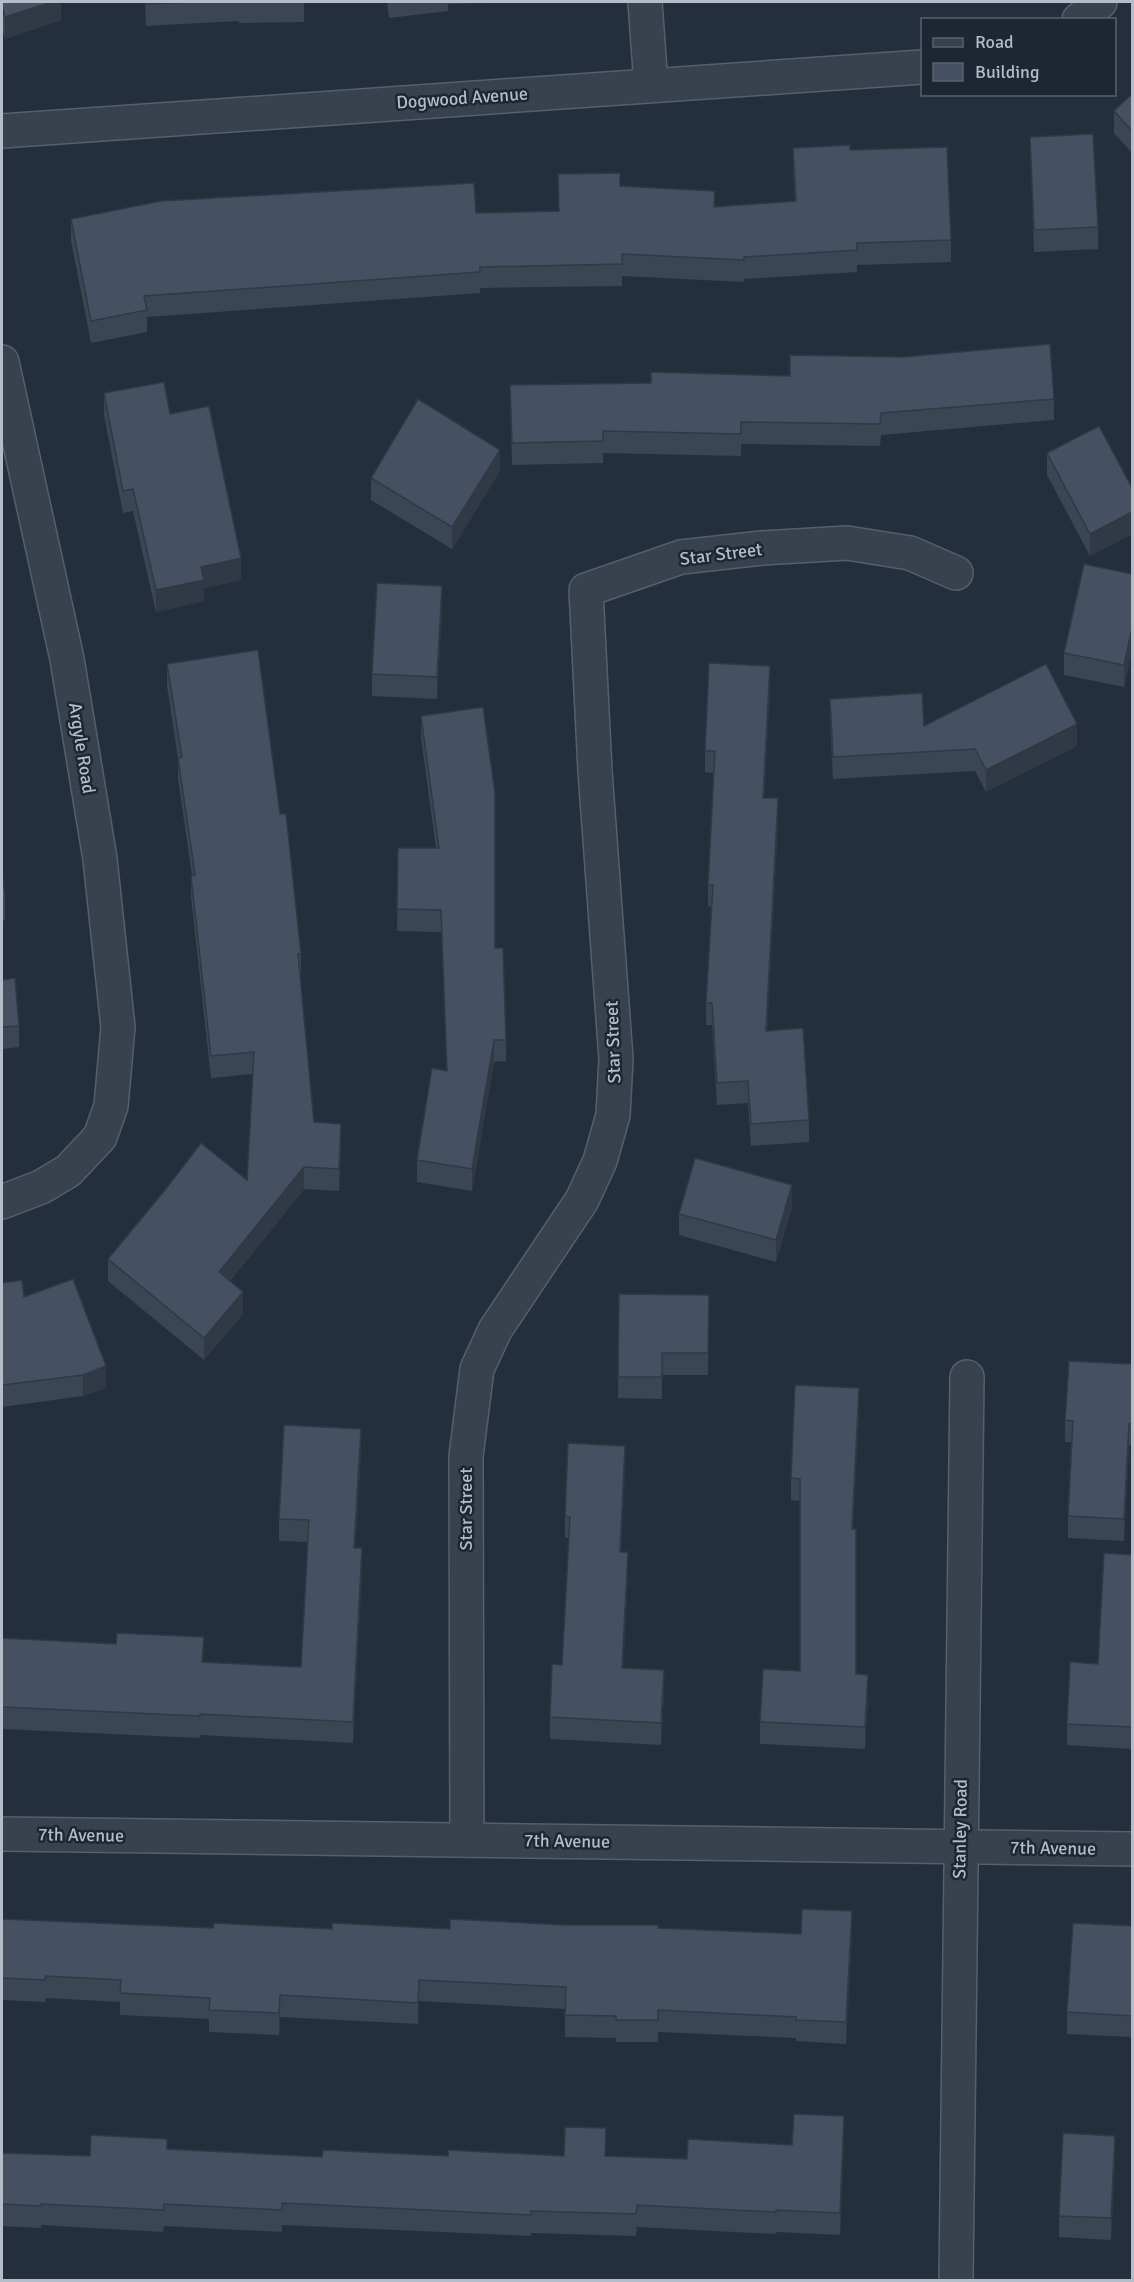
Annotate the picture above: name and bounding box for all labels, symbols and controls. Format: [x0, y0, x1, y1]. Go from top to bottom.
legend [921, 18, 1116, 96]
text: Road [975, 31, 1014, 53]
text: Building [975, 61, 1039, 83]
street label: Dogwood Avenue [395, 82, 529, 114]
street label: Star Street [679, 538, 763, 570]
street label: Argyle Road [64, 701, 100, 795]
street label: Star Street [601, 1000, 625, 1084]
street label: Star Street [455, 1468, 477, 1550]
street label: Stanley Road [948, 1779, 972, 1879]
street label: 7th Avenue [38, 1823, 124, 1847]
street label: 7th Avenue [524, 1829, 610, 1853]
street label: 7th Avenue [1010, 1836, 1096, 1860]

